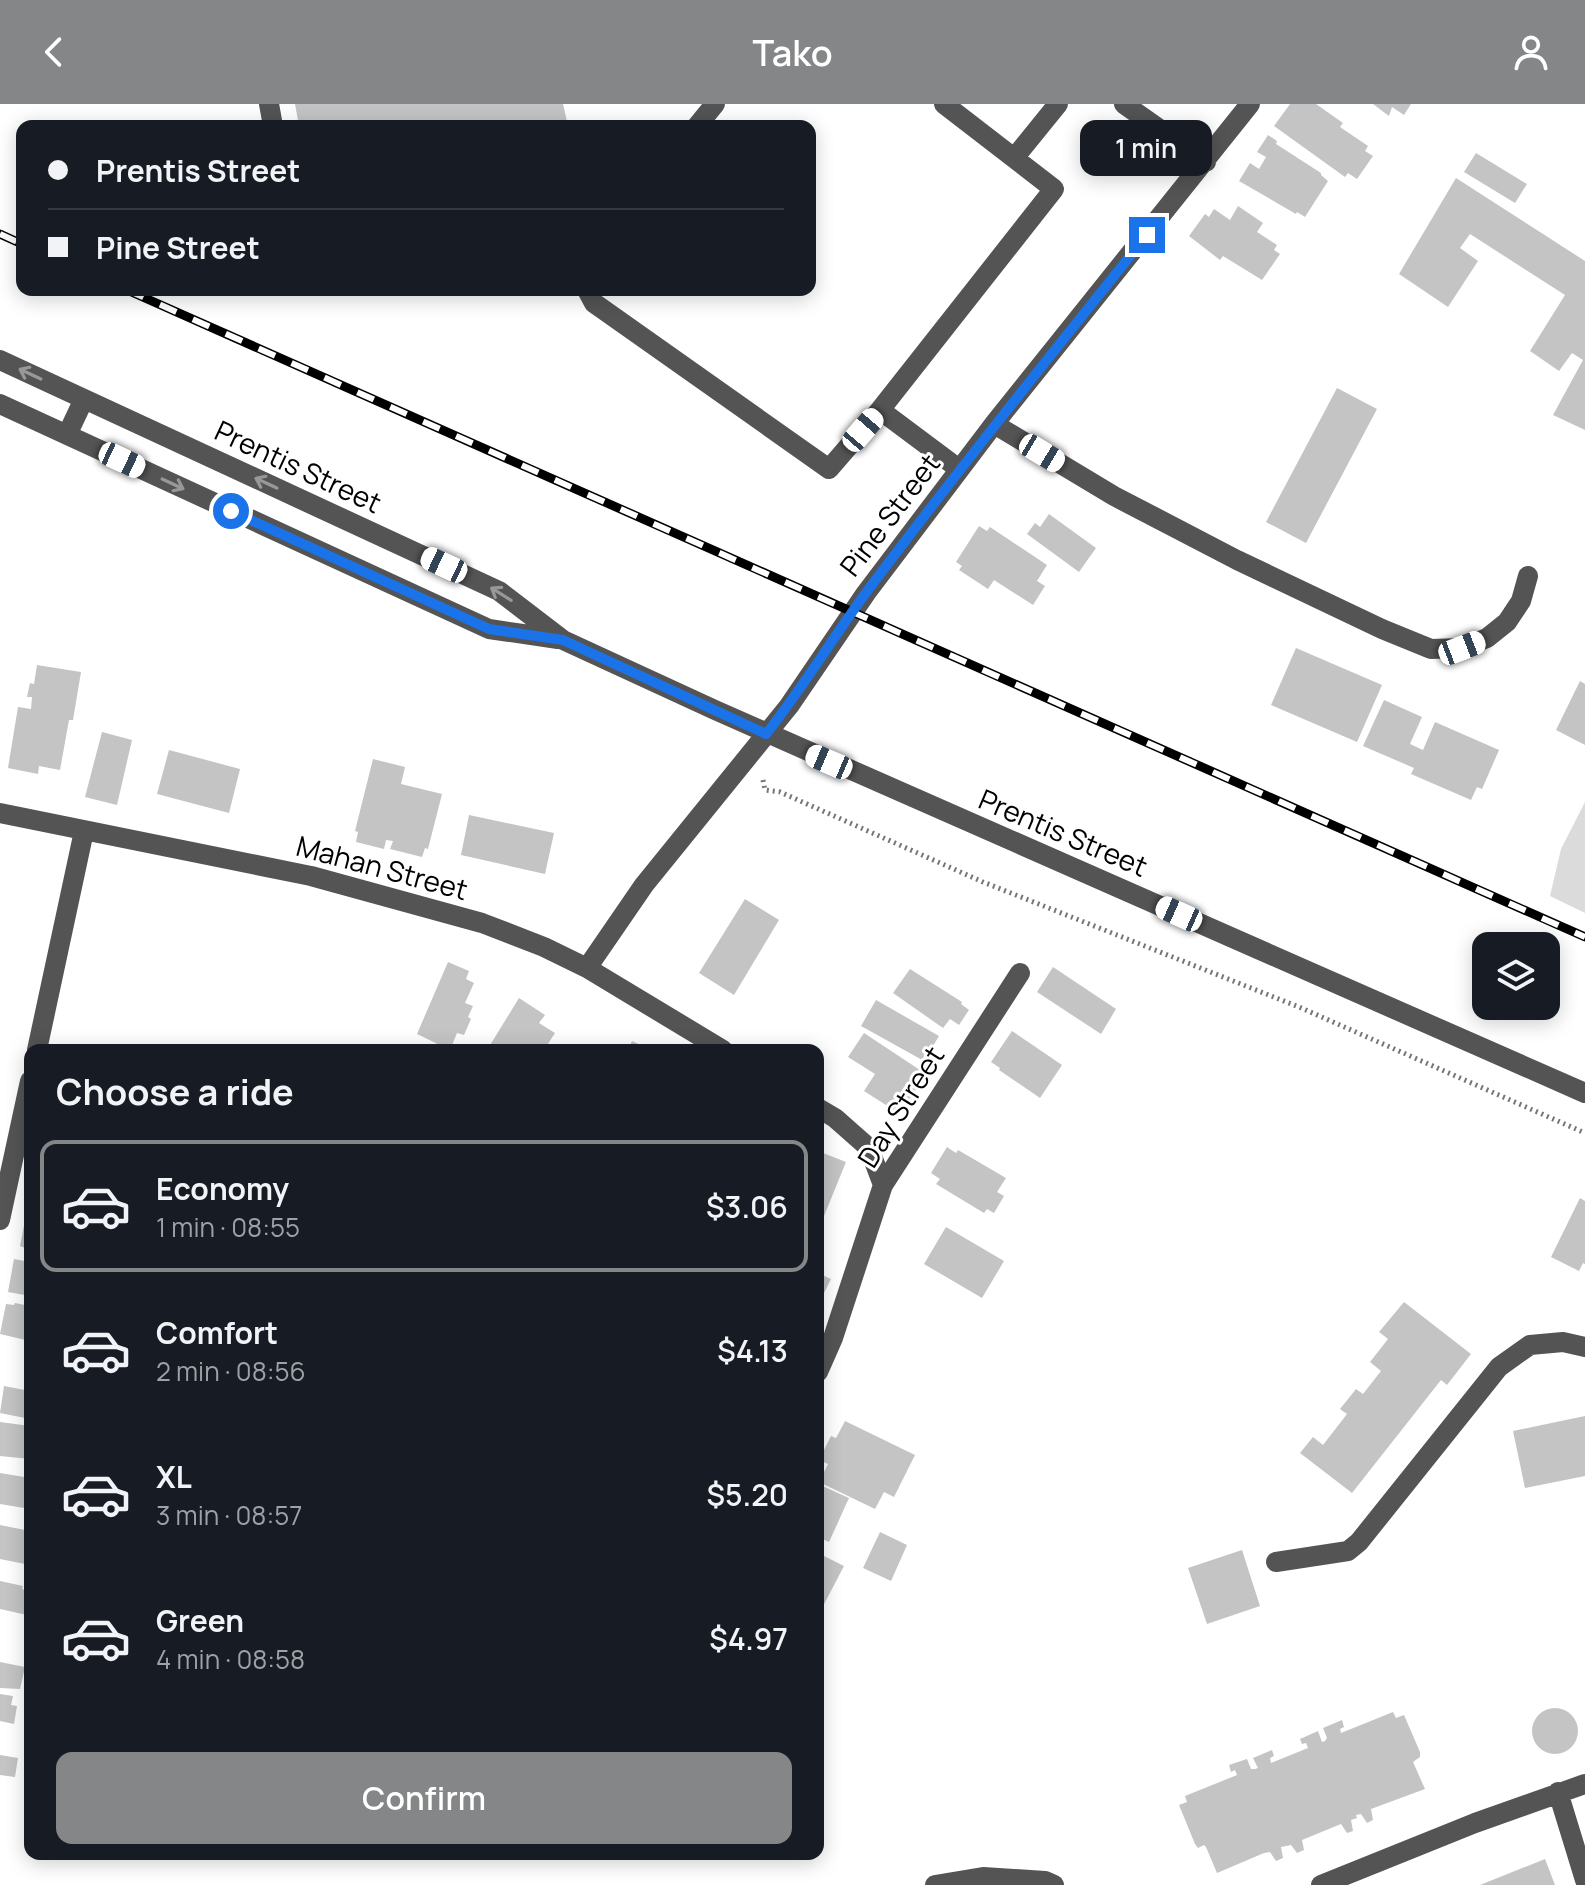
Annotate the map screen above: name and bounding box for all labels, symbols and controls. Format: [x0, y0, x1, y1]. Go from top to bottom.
text: Tako [752, 28, 833, 77]
icon: back [32, 30, 76, 74]
icon: person [1509, 30, 1553, 74]
callout: 1 min [1081, 119, 1213, 175]
text: 1 min [1115, 130, 1177, 166]
text: Prentis Street [96, 150, 300, 191]
route end [1129, 217, 1165, 253]
text: Pine Street [96, 227, 260, 268]
one-way arrow [18, 366, 42, 381]
car [838, 404, 888, 456]
street label: Prentis Street [209, 411, 388, 521]
car [1015, 430, 1069, 476]
car [95, 439, 149, 481]
street label: Pine Street [831, 445, 948, 583]
one-way arrow [254, 475, 278, 490]
one-way arrow [160, 477, 184, 492]
route start [213, 493, 249, 529]
car [417, 544, 471, 586]
one-way arrow [490, 585, 512, 602]
car [1435, 628, 1489, 668]
car [802, 742, 856, 782]
street label: Prentis Street [973, 780, 1153, 885]
street label: Mahan Street [292, 826, 472, 908]
car [1152, 893, 1206, 935]
map controls [1472, 932, 1560, 1020]
button: layers [1472, 932, 1560, 1020]
street label: Day Street [848, 1039, 952, 1174]
text: Choose a ride [56, 1067, 294, 1116]
text: Economy [156, 1168, 289, 1209]
icon: car [60, 1170, 132, 1242]
text: $3.06 [706, 1186, 788, 1227]
text: 1 min · 08:55 [156, 1209, 300, 1245]
text: Comfort [156, 1312, 278, 1353]
icon: car [60, 1314, 132, 1386]
text: $4.13 [717, 1330, 788, 1371]
text: 2 min · 08:56 [156, 1353, 306, 1389]
text: XL [156, 1456, 192, 1497]
icon: car [60, 1458, 132, 1530]
text: $5.20 [707, 1474, 788, 1515]
text: 3 min · 08:57 [156, 1497, 302, 1533]
text: Green [156, 1600, 244, 1641]
icon: car [60, 1602, 132, 1674]
text: $4.97 [709, 1618, 788, 1659]
text: 4 min · 08:58 [156, 1641, 305, 1677]
button: Confirm [56, 1752, 792, 1844]

